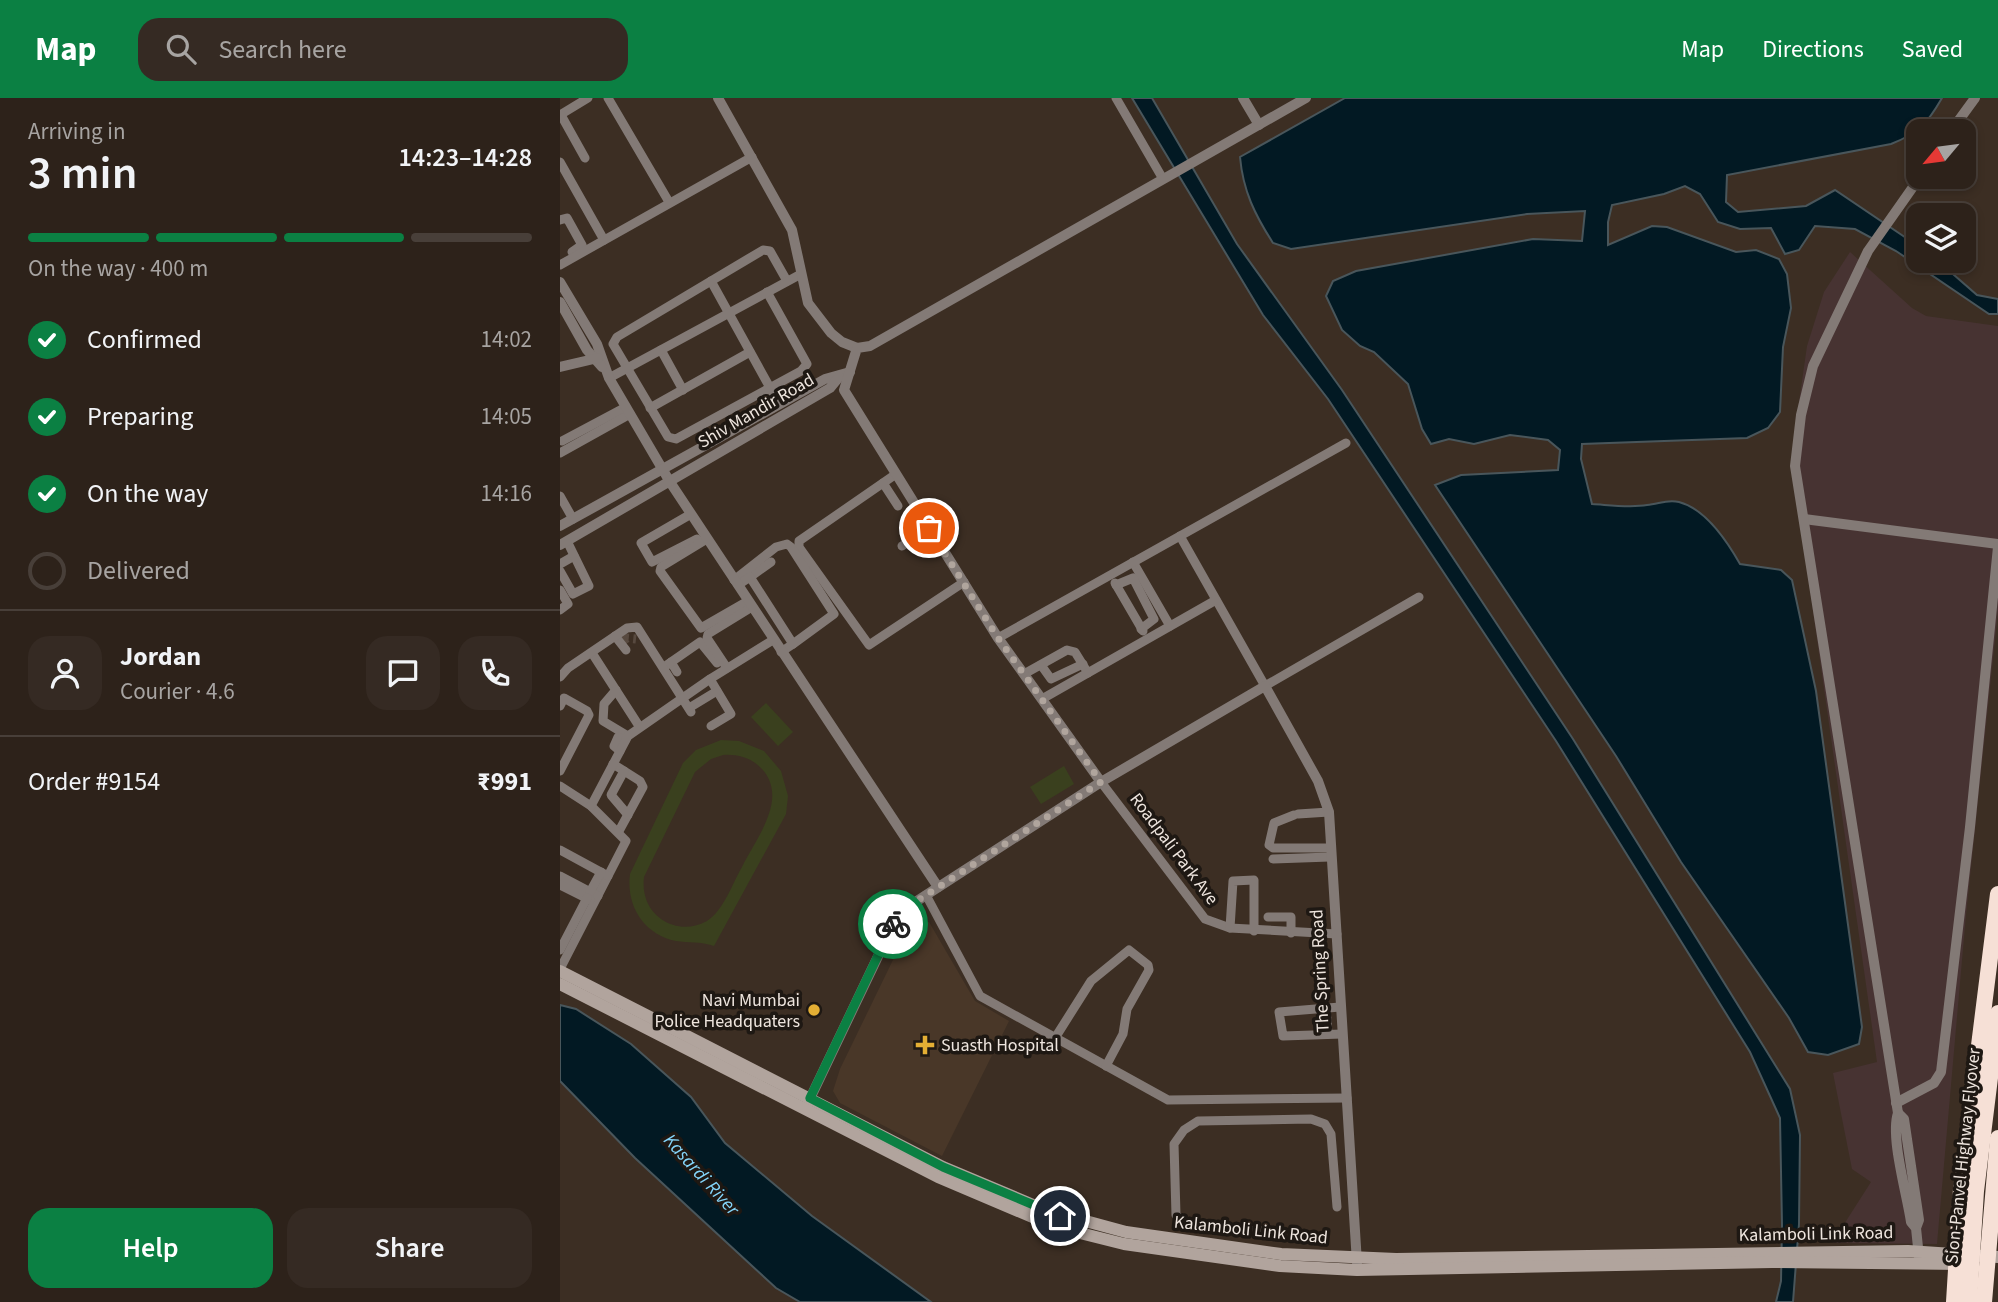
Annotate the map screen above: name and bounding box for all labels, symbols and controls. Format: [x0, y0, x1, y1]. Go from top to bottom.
search box [138, 18, 628, 81]
text: Map [35, 26, 96, 73]
icon: search [162, 30, 200, 68]
text: Search here [218, 31, 347, 68]
text: Map [1681, 32, 1724, 67]
text: Directions [1762, 32, 1864, 67]
text: Saved [1902, 32, 1963, 67]
text: Arriving in [28, 115, 126, 148]
north arrow [1906, 119, 1976, 189]
map controls [1906, 119, 1976, 273]
text: 14:23–14:28 [399, 139, 532, 176]
text: 3 min [28, 141, 137, 206]
button: layers [1906, 203, 1976, 273]
text: On the way · 400 m [28, 252, 208, 285]
icon: check [28, 321, 66, 359]
text: Confirmed [87, 321, 202, 358]
text: 14:02 [481, 323, 532, 356]
street label: Shiv Mandir Road [693, 367, 819, 455]
icon: check [28, 398, 66, 436]
text: Preparing [87, 398, 193, 435]
text: 14:05 [481, 400, 532, 433]
icon: check [28, 475, 66, 513]
text: On the way [87, 475, 208, 512]
text: 14:16 [481, 477, 532, 510]
pin [899, 498, 959, 558]
icon: bag [910, 509, 948, 547]
text: Delivered [87, 552, 190, 589]
button: person [28, 636, 102, 710]
button: chat [366, 636, 440, 710]
button: phone [458, 636, 532, 710]
text: Jordan [120, 638, 201, 675]
text: Courier · 4.6 [120, 675, 235, 708]
text: Order #9154 [28, 763, 160, 800]
text: ₹991 [477, 763, 532, 800]
street label: Roadpali Park Ave [1124, 788, 1224, 910]
courier [858, 889, 928, 959]
icon: bike [874, 905, 912, 943]
street label: The Spring Road [1304, 909, 1336, 1033]
place label: Navi Mumbai Police Headquaters [655, 988, 800, 1034]
marker: Navi Mumbai Police Headquaters [806, 1002, 822, 1018]
place label: Suasth Hospital [941, 1033, 1059, 1058]
marker: Suasth Hospital [915, 1035, 935, 1055]
street label: Sion-Panvel Highway Flyover [1939, 1046, 1987, 1265]
water label: Kasardi River [657, 1128, 746, 1223]
pin [1030, 1186, 1090, 1246]
icon: home [1041, 1197, 1079, 1235]
button: Help [28, 1208, 273, 1288]
button: Share [287, 1208, 532, 1288]
street label: Kalamboli Link Road [1173, 1209, 1329, 1251]
street label: Kalamboli Link Road [1739, 1220, 1893, 1248]

